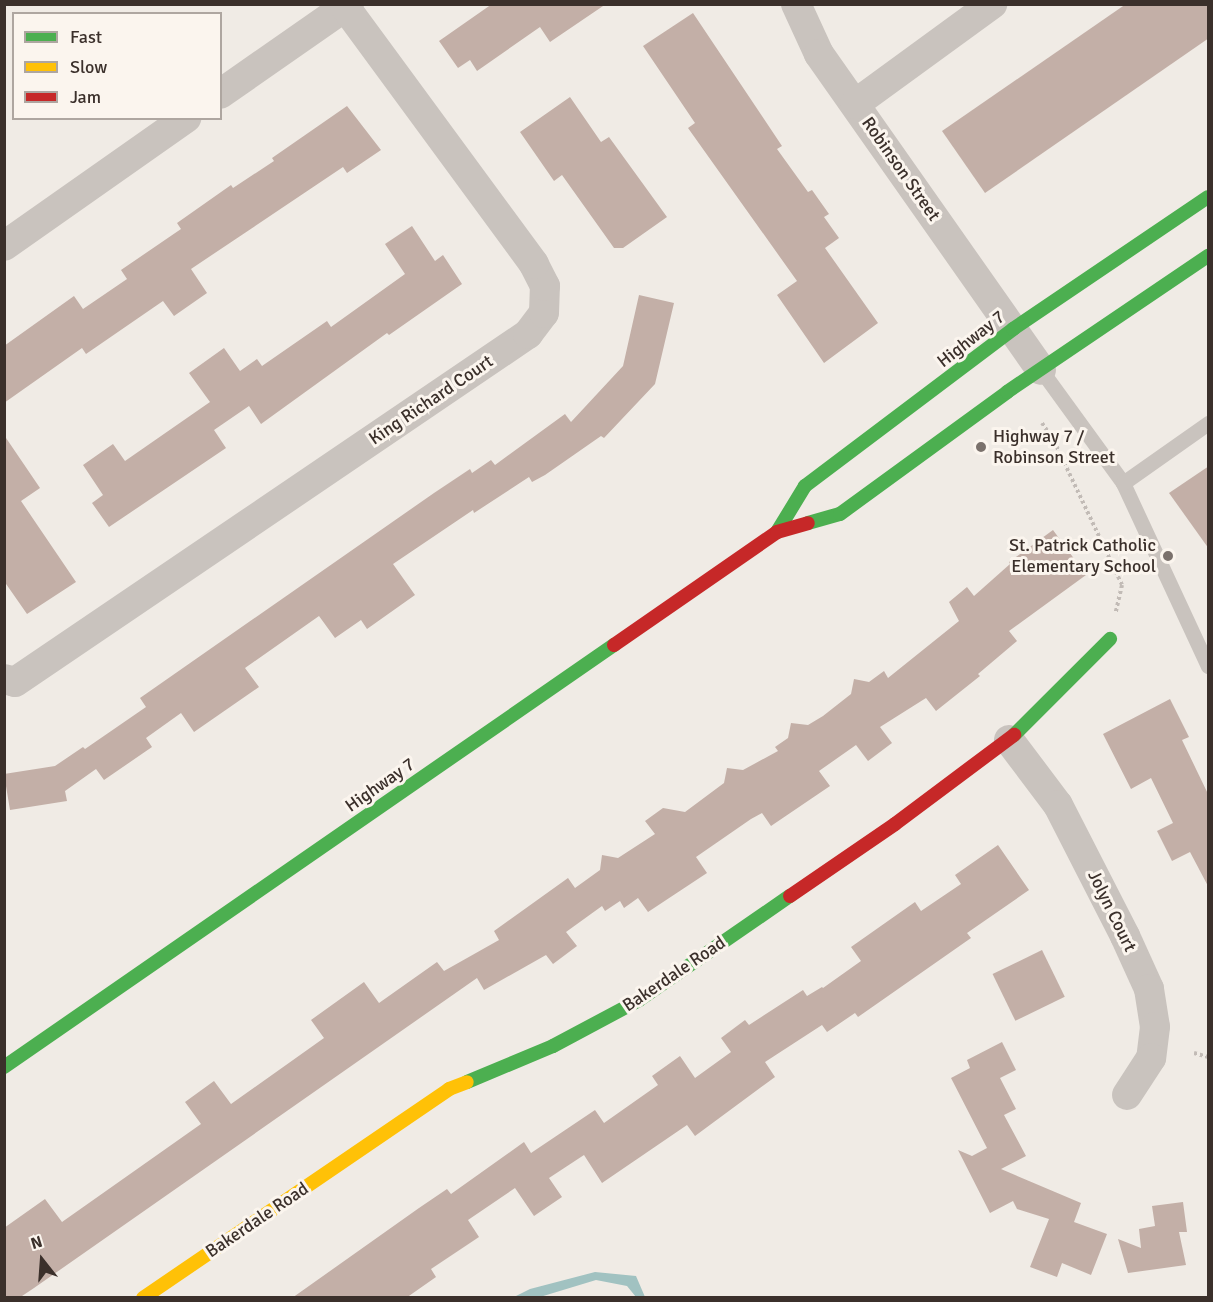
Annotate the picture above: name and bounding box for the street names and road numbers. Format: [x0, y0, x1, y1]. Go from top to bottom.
street label: Robinson Street [857, 113, 945, 225]
street label: Highway 7 [933, 306, 1009, 372]
street label: King Richard Court [365, 350, 497, 450]
street label: Highway 7 [341, 753, 419, 817]
street label: Jolyn Court [1083, 867, 1141, 955]
street label: Bakerdale Road [618, 932, 730, 1016]
street label: Bakerdale Road [201, 1178, 313, 1262]

